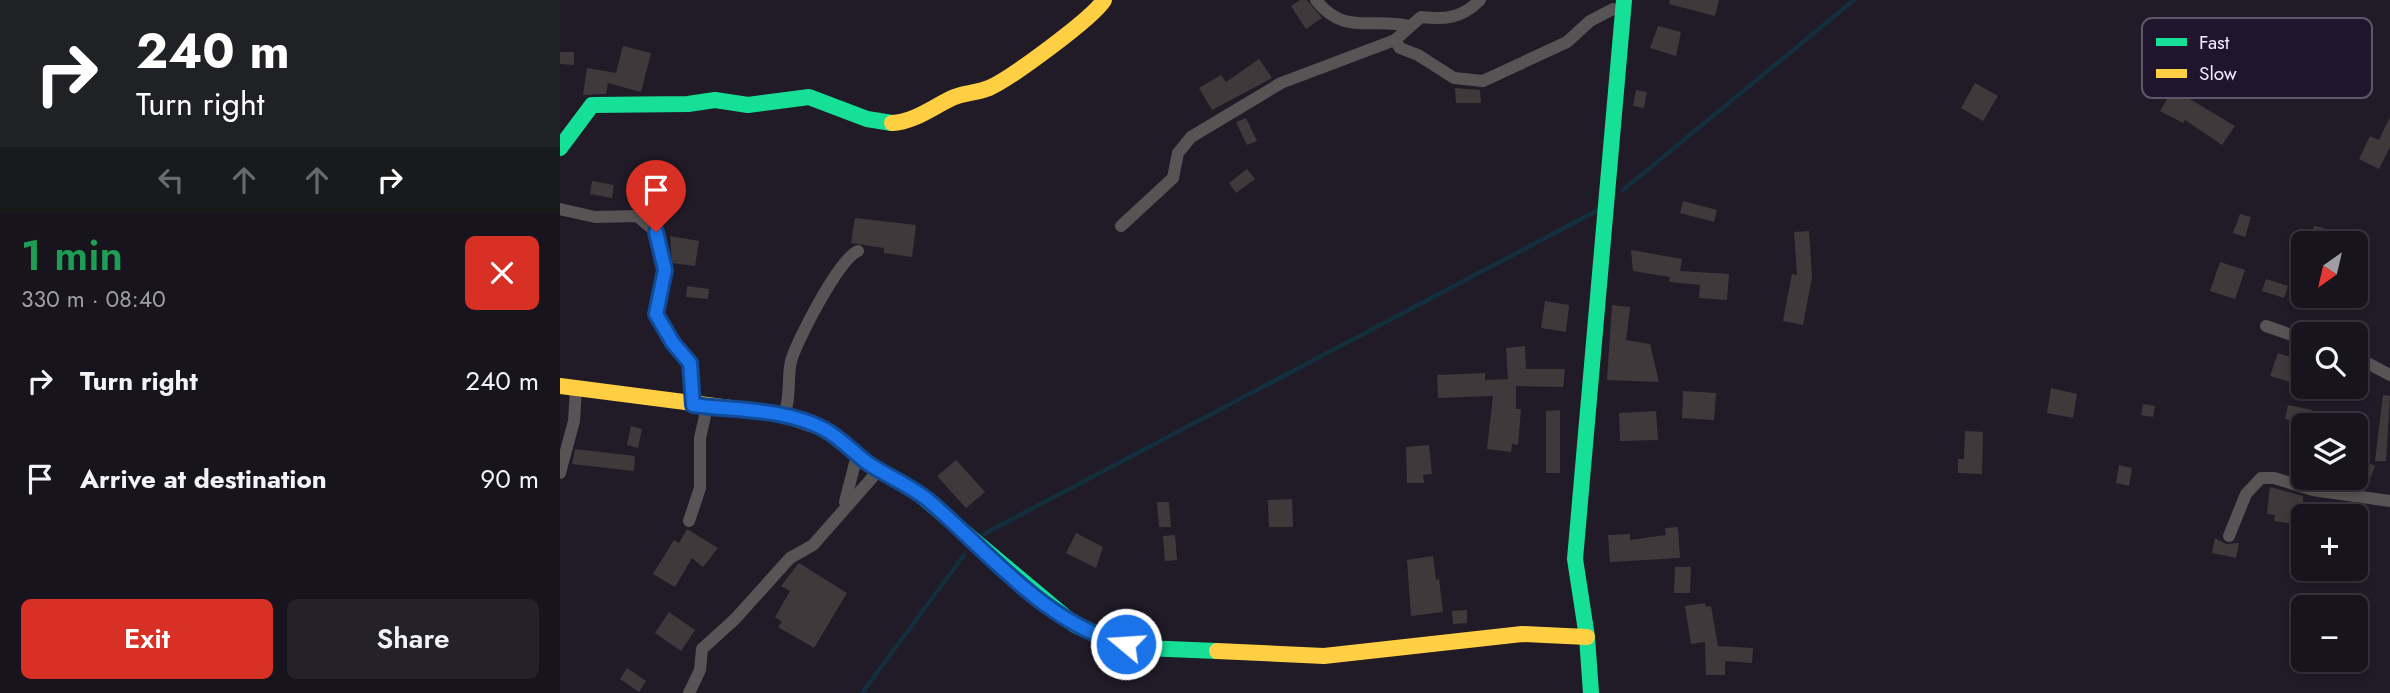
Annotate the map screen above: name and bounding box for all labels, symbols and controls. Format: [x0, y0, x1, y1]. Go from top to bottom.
text: 240 m [136, 16, 290, 86]
legend [2142, 18, 2372, 98]
icon: right [21, 28, 112, 119]
text: Fast [2199, 29, 2230, 56]
text: Slow [2199, 60, 2237, 87]
text: Turn right [136, 81, 265, 127]
pin [626, 160, 686, 232]
icon: left [152, 161, 190, 199]
icon: ahead [225, 161, 263, 199]
icon: ahead [298, 161, 336, 199]
icon: right [371, 161, 409, 199]
icon: arrive [637, 171, 675, 209]
text: 1 min [21, 225, 123, 286]
north arrow [2291, 231, 2368, 308]
map controls [2291, 231, 2368, 672]
button: close [465, 236, 539, 310]
text: 330 m · 08:40 [21, 282, 166, 316]
button: search [2291, 322, 2368, 399]
icon: right [21, 362, 59, 400]
text: Turn right [80, 362, 198, 400]
text: 240 m [465, 362, 539, 400]
button: layers [2291, 413, 2368, 490]
icon: arrive [21, 460, 59, 498]
text: Arrive at destination [80, 460, 327, 498]
text: 90 m [480, 460, 539, 498]
button: + [2291, 504, 2368, 581]
button: − [2291, 595, 2368, 672]
button: Exit [21, 599, 273, 679]
button: Share [287, 599, 539, 679]
position arrow [1089, 607, 1163, 681]

